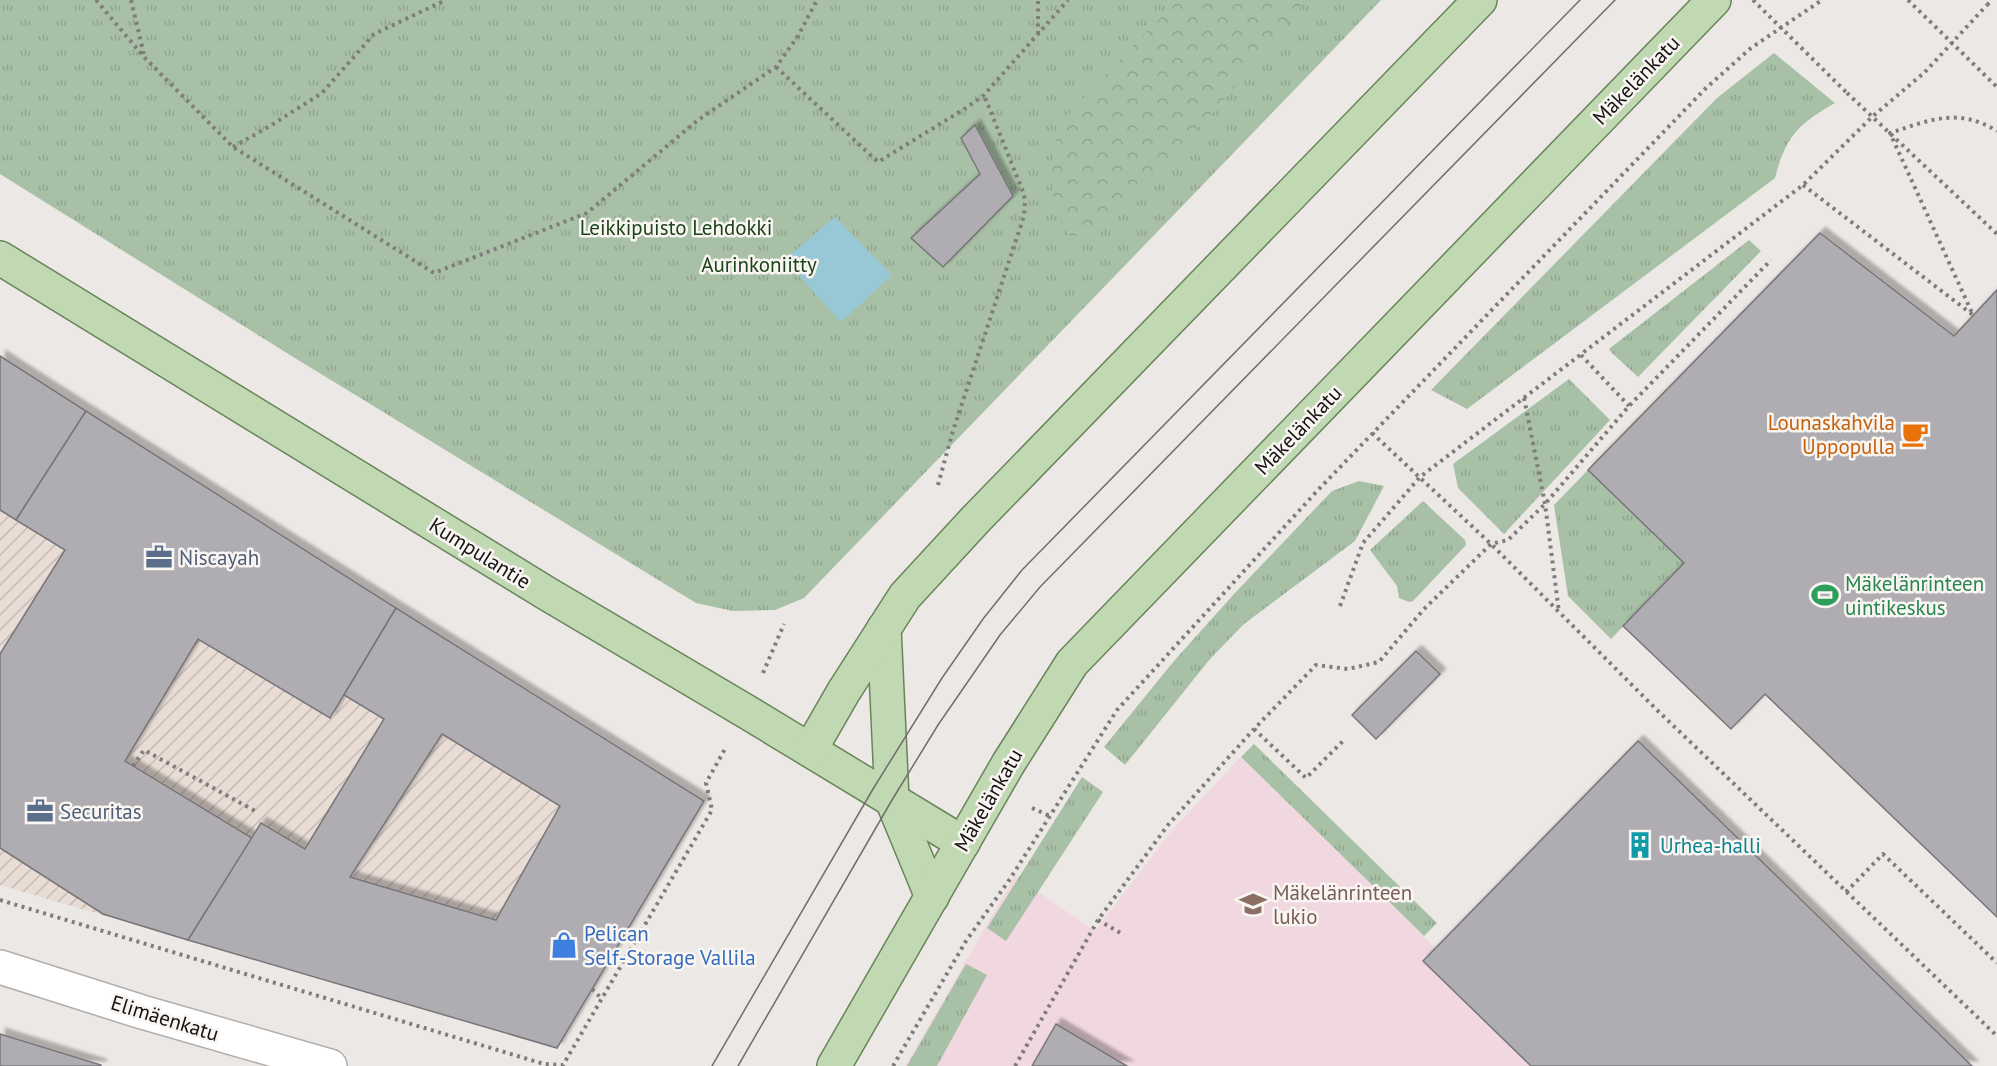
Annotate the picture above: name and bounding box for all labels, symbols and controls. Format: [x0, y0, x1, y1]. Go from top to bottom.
street label: Mäkelänkatu [1587, 29, 1685, 131]
park label: Leikkipuisto Lehdokki [580, 214, 772, 241]
park label: Aurinkoniitty [701, 251, 817, 278]
street label: Mäkelänkatu [1249, 379, 1347, 481]
place label: Lounaskahvila Uppopulla [1768, 409, 1895, 460]
cafe icon: Lounaskahvila Uppopulla [1900, 419, 1930, 449]
street label: Kumpulantie [424, 511, 536, 595]
office icon: Niscayah [144, 542, 174, 572]
place label: Niscayah [179, 544, 259, 571]
place label: Mäkelänrinteen uintikeskus [1845, 570, 1984, 621]
sports icon: Mäkelänrinteen uintikeskus [1810, 580, 1840, 610]
street label: Mäkelänkatu [948, 744, 1028, 856]
office icon: Securitas [25, 796, 55, 826]
place label: Securitas [60, 798, 142, 825]
building icon: Urhea-halli [1625, 830, 1655, 860]
place label: Urhea-halli [1660, 832, 1761, 859]
place label: Mäkelänrinteen lukio [1273, 879, 1412, 930]
school or university icon: Mäkelänrinteen lukio [1238, 889, 1268, 919]
place label: Pelican Self-Storage Vallila [584, 920, 756, 971]
shop icon: Pelican Self-Storage Vallila [549, 930, 579, 960]
street label: Elimäenkatu [108, 989, 222, 1047]

